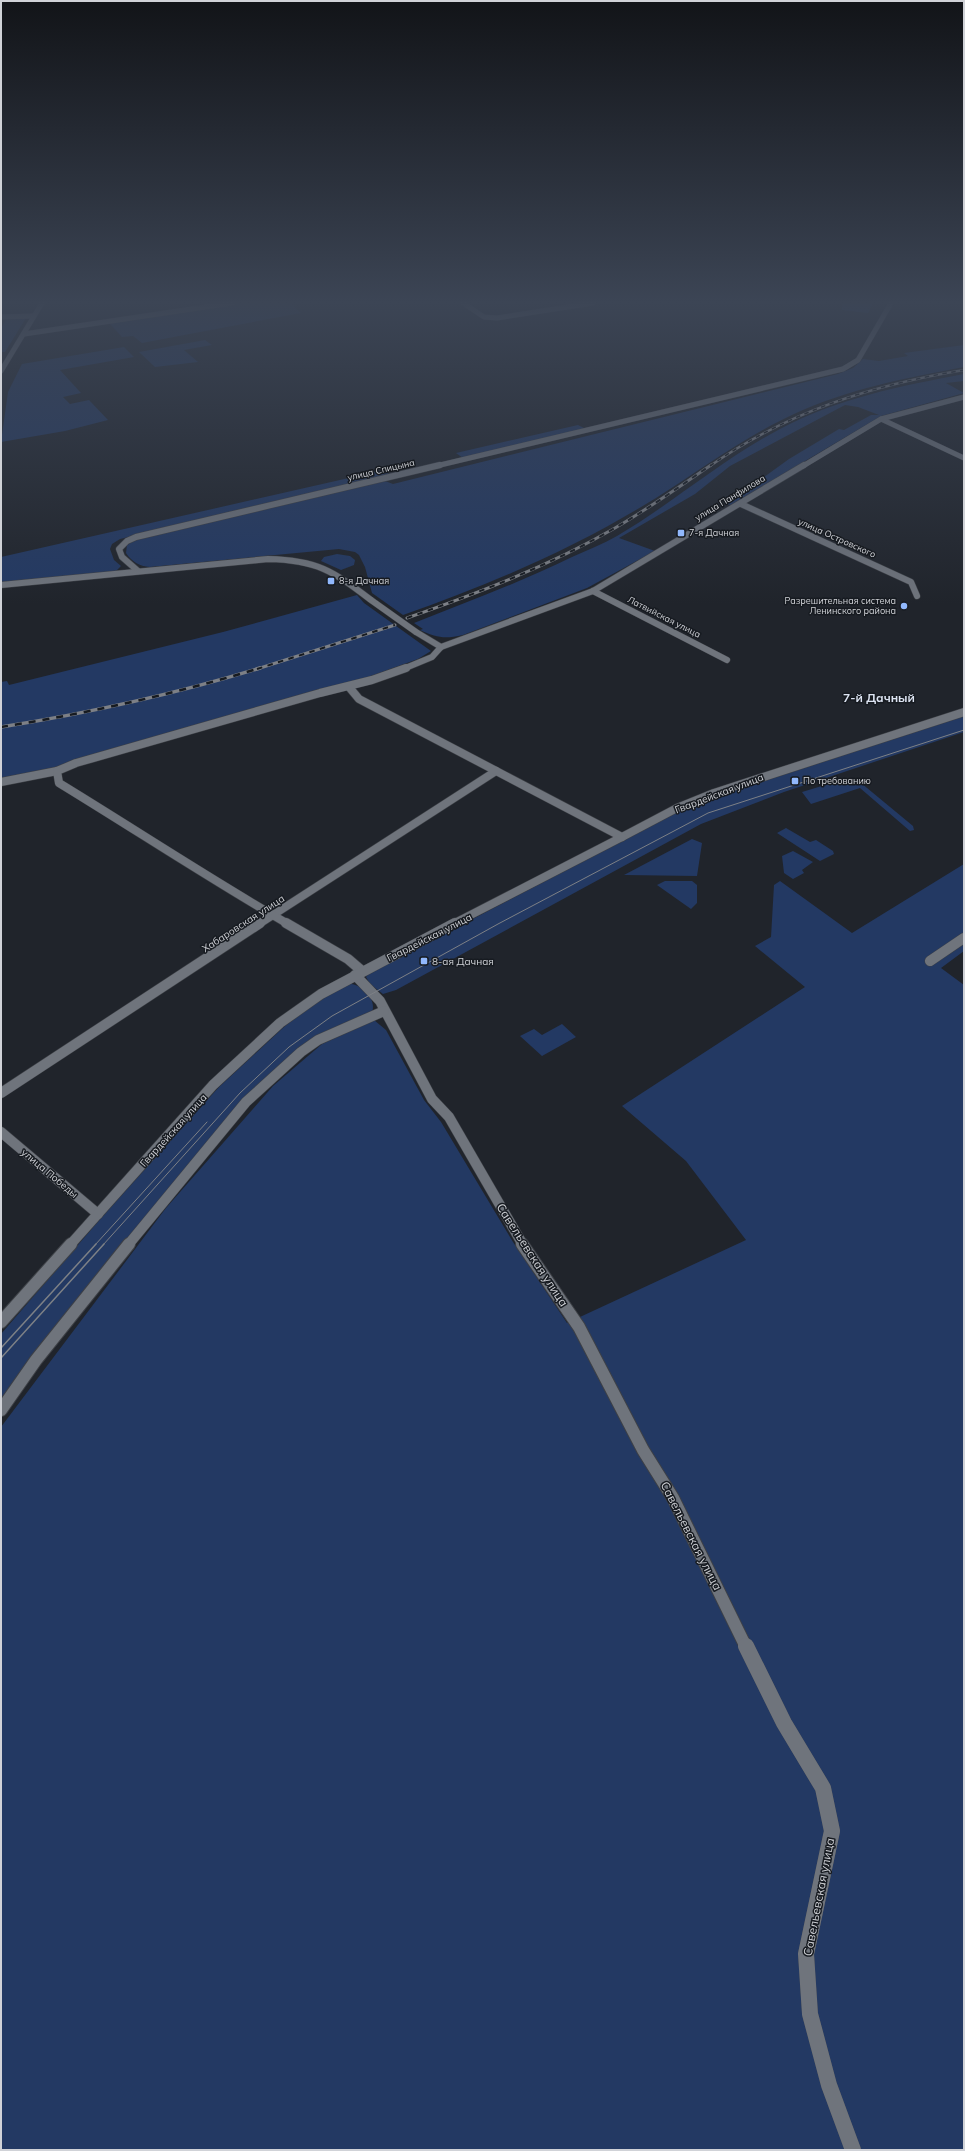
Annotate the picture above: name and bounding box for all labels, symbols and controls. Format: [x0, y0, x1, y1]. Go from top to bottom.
street label: улица Спицына [346, 456, 416, 484]
street label: улица Панфилова [693, 472, 767, 524]
street label: улица Островского [796, 515, 878, 561]
place label: 7-я Дачная [689, 527, 739, 538]
marker: 7-я Дачная [676, 528, 686, 538]
place label: 8-я Дачная [339, 575, 389, 586]
marker: 8-я Дачная [326, 576, 336, 586]
street label: Латвийская улица [625, 593, 703, 641]
place label: Разрешительная система Ленинского района [784, 595, 896, 616]
marker: Разрешительная система Ленинского района [899, 601, 909, 611]
district label: 7-й Дачный [843, 690, 915, 705]
street label: Гвардейская улица [673, 771, 765, 816]
place label: По требованию [803, 775, 871, 786]
marker: По требованию [790, 776, 800, 786]
street label: Хабаровская улица [200, 892, 287, 955]
street label: Гвардейская улица [384, 910, 474, 965]
place label: 8-ая Дачная [432, 955, 494, 968]
marker: 8-ая Дачная [419, 956, 429, 966]
street label: Гвардейская улица [137, 1091, 210, 1170]
street label: улица Победы [19, 1146, 81, 1201]
street label: Савельевская улица [493, 1200, 571, 1309]
street label: Савельевская улица [657, 1479, 725, 1593]
street label: Савельевская улица [800, 1836, 837, 1957]

